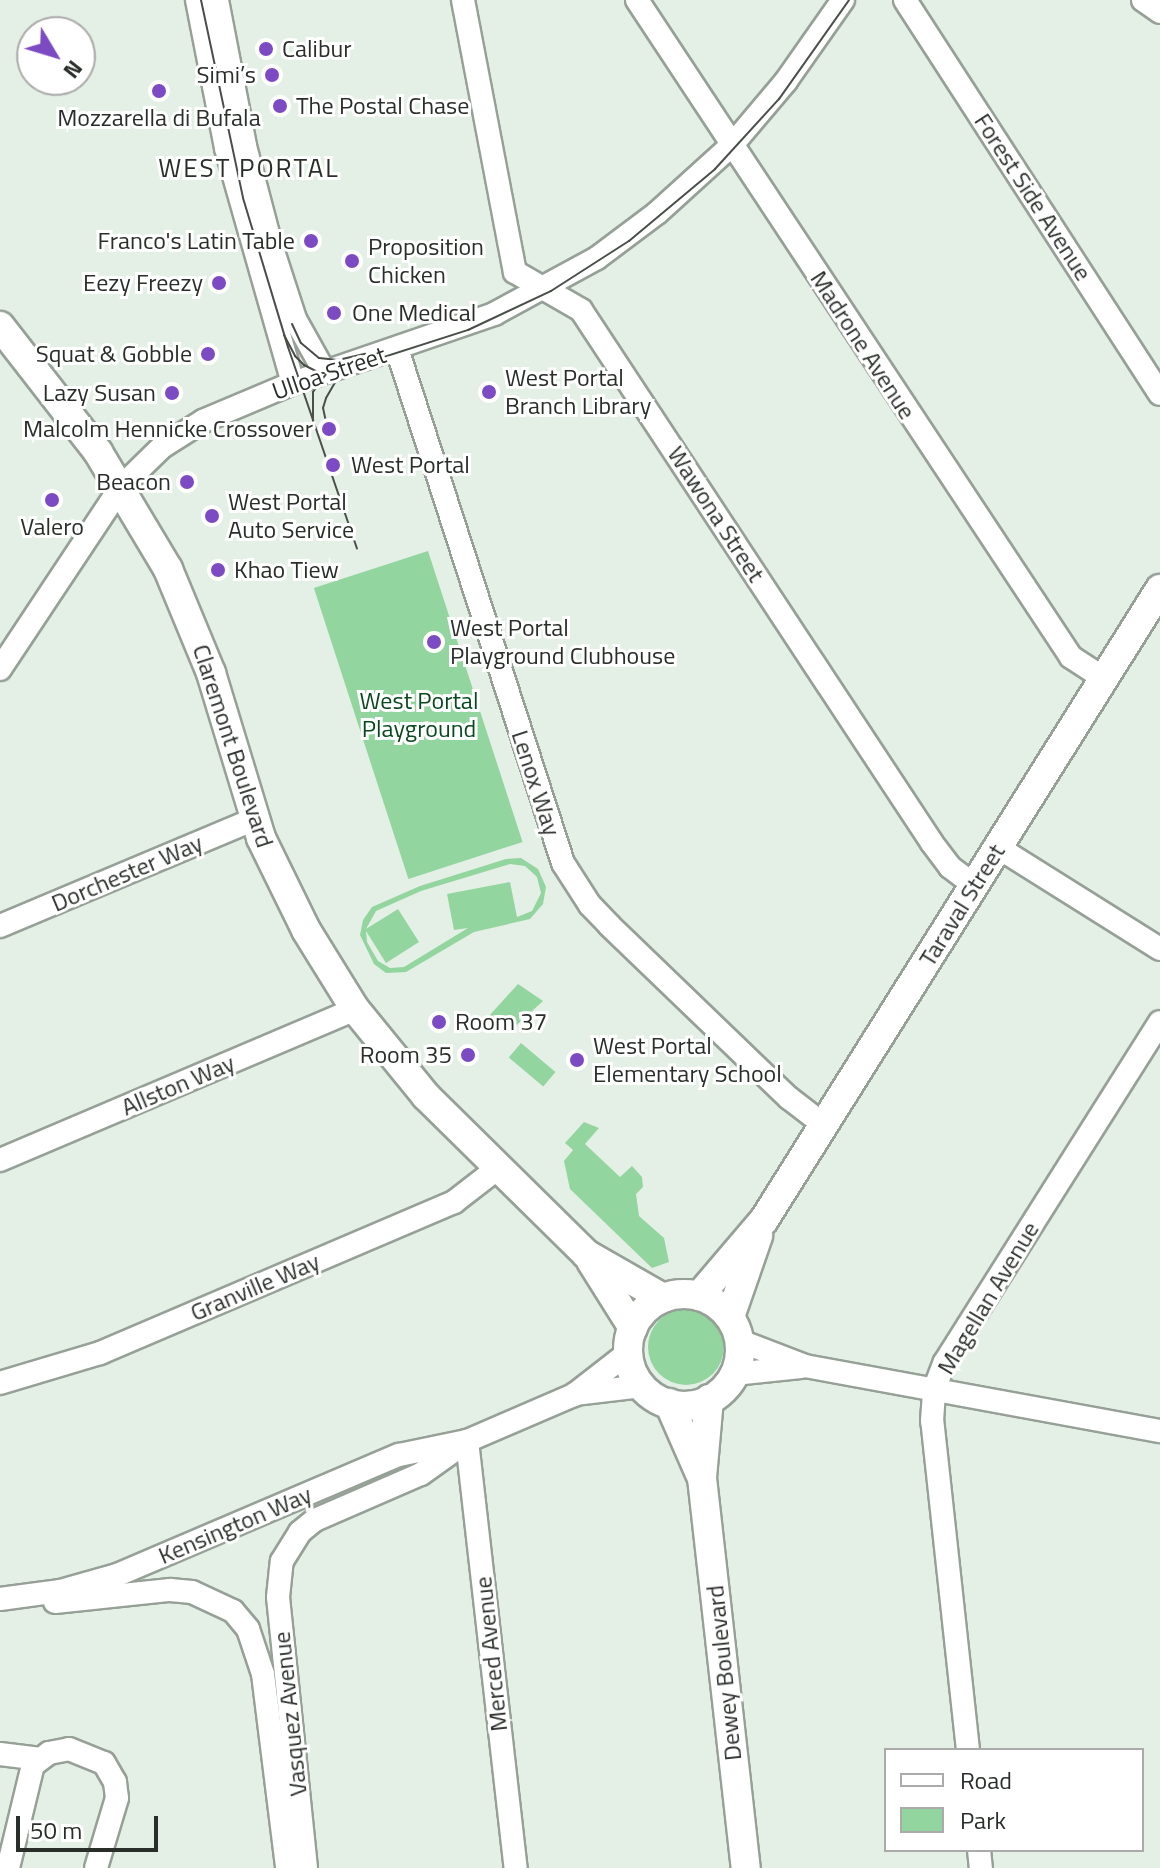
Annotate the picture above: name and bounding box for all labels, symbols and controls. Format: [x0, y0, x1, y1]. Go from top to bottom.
north arrow [16, 16, 96, 96]
place label: Calibur [282, 35, 352, 63]
marker: Calibur [257, 40, 275, 58]
text: N [55, 53, 91, 86]
place label: Simi’s [196, 61, 256, 89]
marker: Simi’s [263, 66, 281, 84]
marker: Mozzarella di Bufala [150, 82, 168, 100]
place label: The Postal Chase [296, 92, 469, 120]
marker: The Postal Chase [271, 97, 289, 115]
place label: Mozzarella di Bufala [57, 104, 261, 132]
street label: Forest Side Avenue [968, 108, 1098, 286]
district label: WEST PORTAL [158, 152, 340, 184]
place label: Franco's Latin Table [98, 227, 295, 255]
marker: Franco's Latin Table [302, 232, 320, 250]
place label: Proposition Chicken [368, 233, 484, 289]
marker: Proposition Chicken [343, 252, 361, 270]
street label: Madrone Avenue [804, 265, 922, 425]
place label: Eezy Freezy [83, 269, 203, 297]
marker: Eezy Freezy [210, 274, 228, 292]
place label: One Medical [352, 299, 476, 327]
marker: One Medical [323, 302, 345, 324]
place label: Squat & Gobble [36, 340, 192, 368]
street label: Ulloa Street [268, 340, 390, 406]
marker: Squat & Gobble [199, 345, 217, 363]
place label: West Portal Branch Library [505, 364, 651, 420]
place label: Lazy Susan [43, 379, 156, 407]
marker: West Portal Branch Library [480, 383, 498, 401]
marker: Lazy Susan [163, 384, 181, 402]
place label: Malcolm Hennicke Crossover [23, 415, 313, 443]
marker: Malcolm Hennicke Crossover [320, 420, 338, 438]
street label: Wawona Street [661, 441, 771, 587]
place label: West Portal [351, 451, 470, 479]
marker: West Portal [322, 454, 344, 476]
place label: Beacon [96, 468, 171, 496]
marker: Beacon [178, 473, 196, 491]
place label: West Portal Auto Service [228, 488, 354, 544]
marker: Valero [43, 491, 61, 509]
marker: West Portal Auto Service [203, 507, 221, 525]
place label: Valero [20, 513, 84, 541]
place label: Khao Tiew [234, 556, 339, 584]
marker: Khao Tiew [209, 561, 227, 579]
place label: West Portal Playground Clubhouse [450, 614, 675, 670]
marker: West Portal Playground Clubhouse [425, 633, 443, 651]
street label: Claremont Boulevard [187, 641, 279, 851]
park label: West Portal Playground [360, 687, 478, 743]
street label: Lenox Way [505, 727, 567, 839]
street label: Dorchester Way [47, 828, 207, 918]
street label: Taraval Street [913, 839, 1011, 971]
place label: Room 37 [455, 1008, 547, 1036]
marker: Room 37 [430, 1013, 448, 1031]
place label: West Portal Elementary School [593, 1032, 782, 1088]
place label: Room 35 [360, 1041, 452, 1069]
marker: Room 35 [459, 1046, 477, 1064]
street label: Allston Way [117, 1048, 239, 1122]
marker: West Portal Elementary School [568, 1051, 586, 1069]
street label: Magellan Avenue [931, 1216, 1045, 1380]
street label: Granville Way [186, 1247, 324, 1327]
street label: Kensington Way [154, 1480, 316, 1570]
street label: Merced Avenue [469, 1575, 513, 1733]
street label: Dewey Boulevard [700, 1584, 748, 1762]
street label: Vasquez Avenue [267, 1630, 313, 1798]
legend [884, 1748, 1144, 1852]
text: Road [960, 1762, 1012, 1798]
scale bar [20, 1800, 162, 1850]
text: Park [960, 1802, 1006, 1838]
text: 50 m [30, 1812, 82, 1848]

